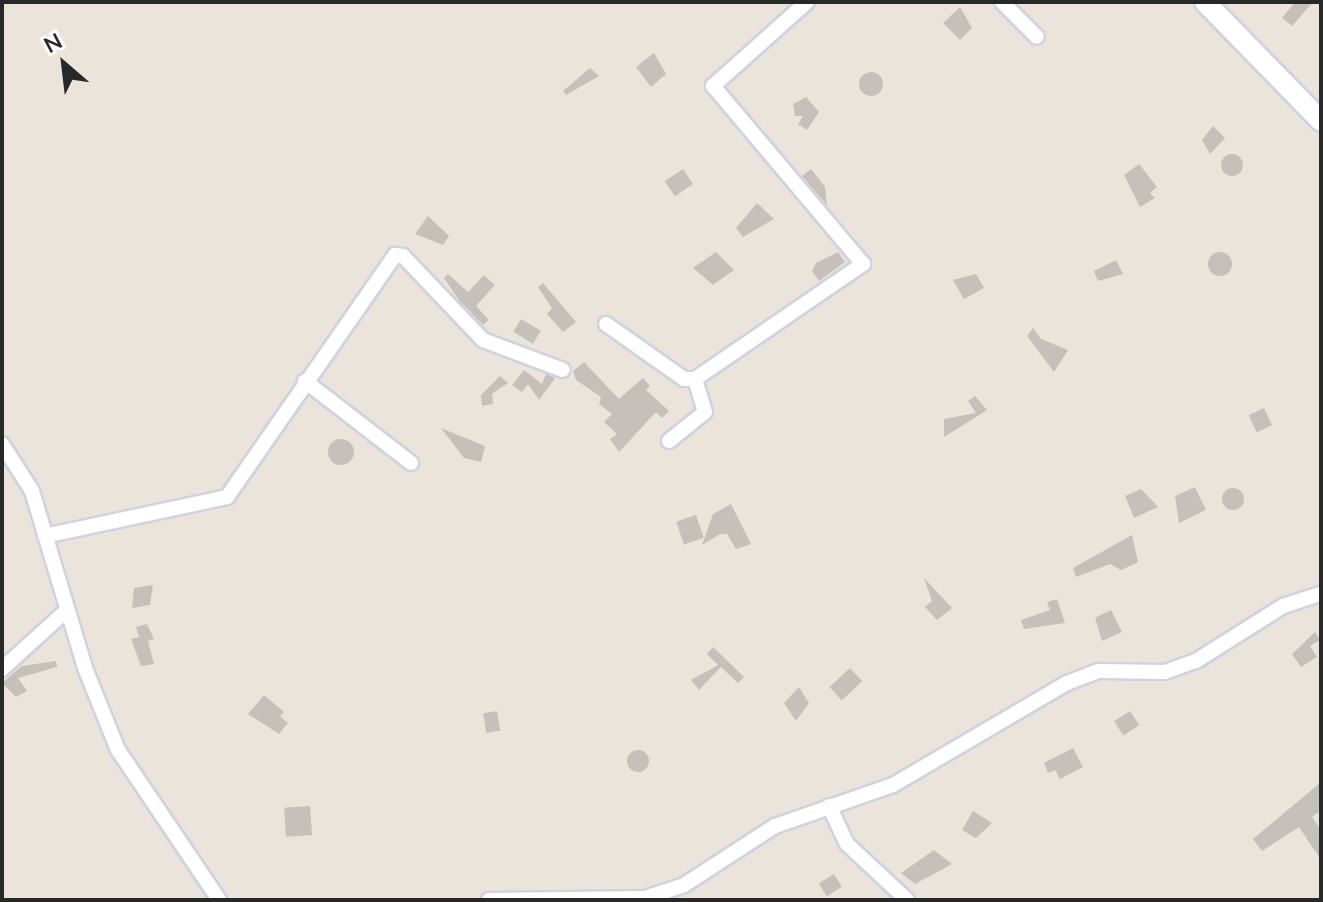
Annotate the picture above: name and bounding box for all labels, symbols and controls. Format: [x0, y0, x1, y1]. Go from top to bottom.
north arrow [24, 24, 104, 104]
text: N [39, 27, 67, 59]

